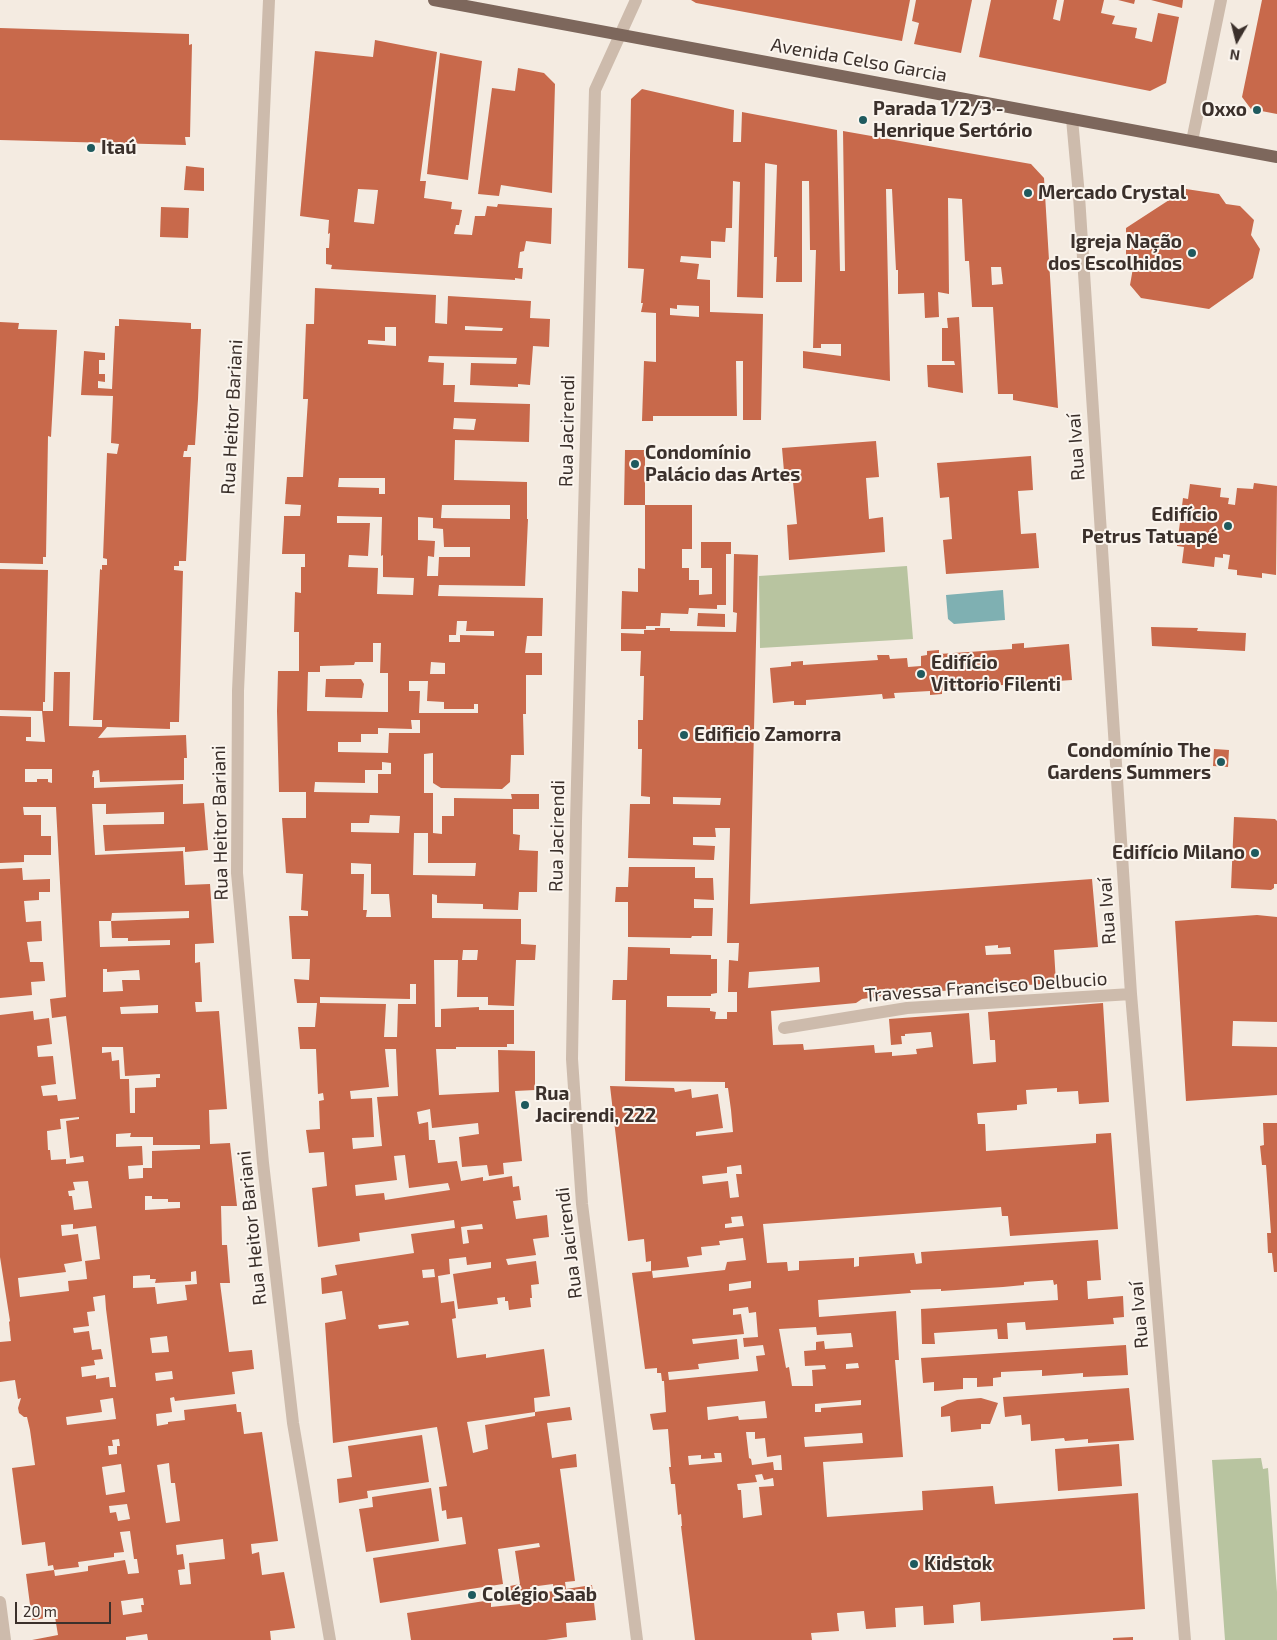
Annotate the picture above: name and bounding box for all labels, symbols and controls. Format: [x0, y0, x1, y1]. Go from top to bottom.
north arrow [1212, 15, 1262, 65]
street label: Avenida Celso Garcia [769, 33, 949, 87]
text: N [1229, 46, 1241, 64]
place label: Parada 1/2/3 - Henrique Sertório [873, 98, 1033, 142]
place label: Oxxo [1201, 99, 1247, 121]
marker: Oxxo [1251, 104, 1263, 116]
marker: Parada 1/2/3 - Henrique Sertório [857, 114, 869, 126]
place label: Itaú [101, 137, 136, 159]
marker: Itaú [85, 142, 97, 154]
place label: Mercado Crystal [1038, 182, 1186, 204]
marker: Mercado Crystal [1022, 187, 1034, 199]
place label: Igreja Nação dos Escolhidos [1048, 231, 1182, 275]
marker: Igreja Nação dos Escolhidos [1186, 247, 1198, 259]
street label: Rua Heitor Bariani [217, 339, 247, 495]
street label: Rua Jacirendi [555, 375, 579, 487]
street label: Rua Ivaí [1062, 413, 1090, 481]
place label: Condomínio Palácio das Artes [645, 442, 800, 486]
marker: Condomínio Palácio das Artes [629, 458, 641, 470]
place label: Edifício Petrus Tatuapé [1082, 504, 1218, 548]
marker: Edifício Petrus Tatuapé [1222, 520, 1234, 532]
place label: Edifício Vittorio Filenti [931, 652, 1061, 696]
marker: Edifício Vittorio Filenti [915, 668, 927, 680]
place label: Edificio Zamorra [694, 724, 841, 746]
marker: Edificio Zamorra [678, 729, 690, 741]
place label: Condomínio The Gardens Summers [1047, 740, 1211, 784]
street label: Rua Heitor Bariani [207, 745, 233, 901]
marker: Condomínio The Gardens Summers [1215, 756, 1227, 768]
street label: Rua Jacirendi [545, 780, 569, 892]
place label: Edifício Milano [1112, 842, 1245, 864]
marker: Edifício Milano [1249, 847, 1261, 859]
street label: Rua Ivaí [1093, 877, 1121, 945]
street label: Travessa Francisco Delbucio [864, 967, 1108, 1007]
place label: Rua Jacirendi, 222 [535, 1083, 656, 1127]
marker: Rua Jacirendi, 222 [519, 1099, 531, 1111]
street label: Rua Heitor Bariani [233, 1150, 271, 1306]
street label: Rua Jacirendi [551, 1186, 587, 1300]
street label: Rua Ivaí [1125, 1280, 1153, 1350]
place label: Kidstok [924, 1553, 992, 1575]
marker: Kidstok [908, 1558, 920, 1570]
place label: Colégio Saab [482, 1584, 597, 1606]
marker: Colégio Saab [466, 1589, 478, 1601]
scale bar [18, 1592, 114, 1624]
text: 20 m [23, 1602, 57, 1620]

